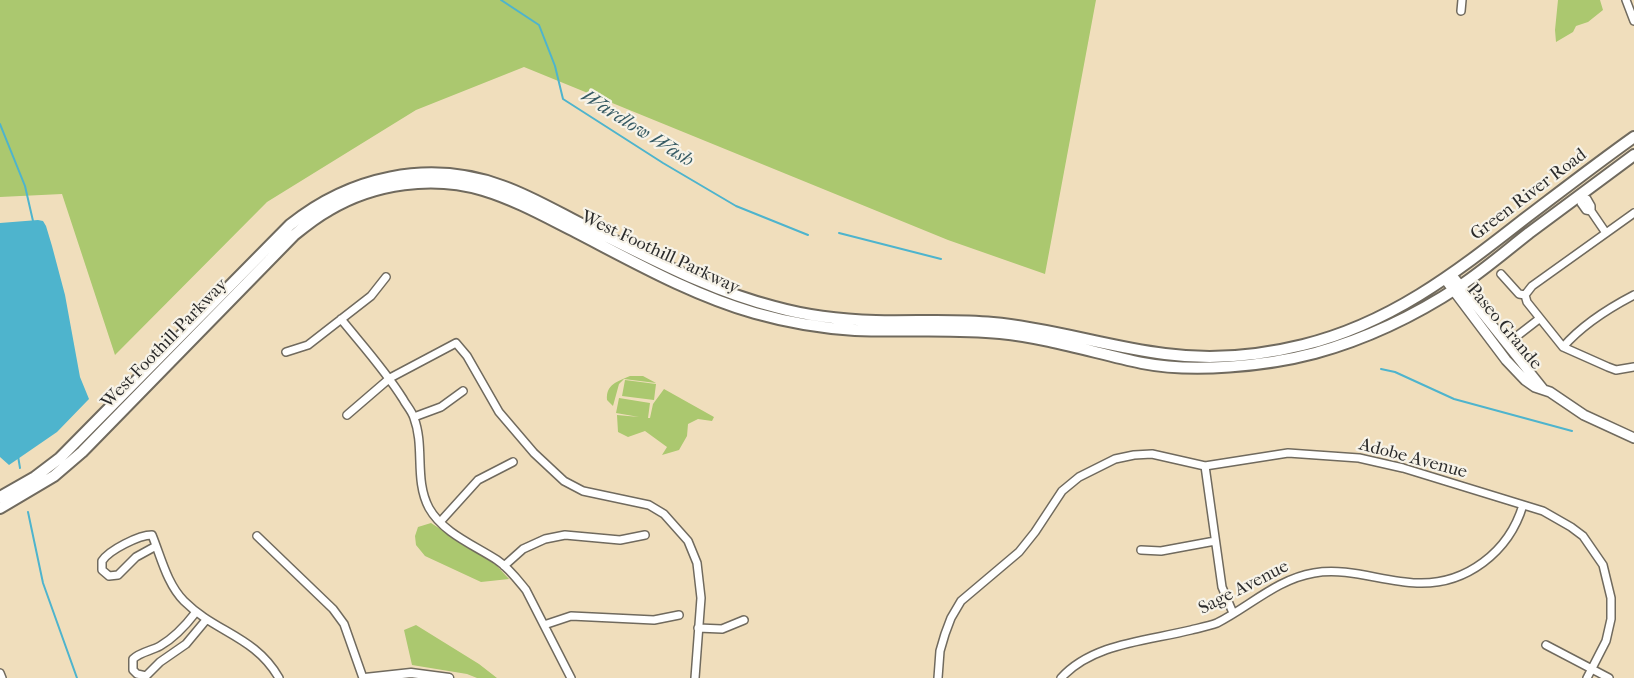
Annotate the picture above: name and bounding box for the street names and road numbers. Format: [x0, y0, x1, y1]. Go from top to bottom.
street label: Green River Road [1467, 144, 1591, 246]
street label: West Foothill Parkway [577, 207, 743, 299]
street label: West Foothill Parkway [97, 275, 233, 413]
street label: Paseo Grande [1462, 280, 1546, 374]
street label: Adobe Avenue [1357, 434, 1469, 484]
street label: Sage Avenue [1195, 556, 1293, 620]

